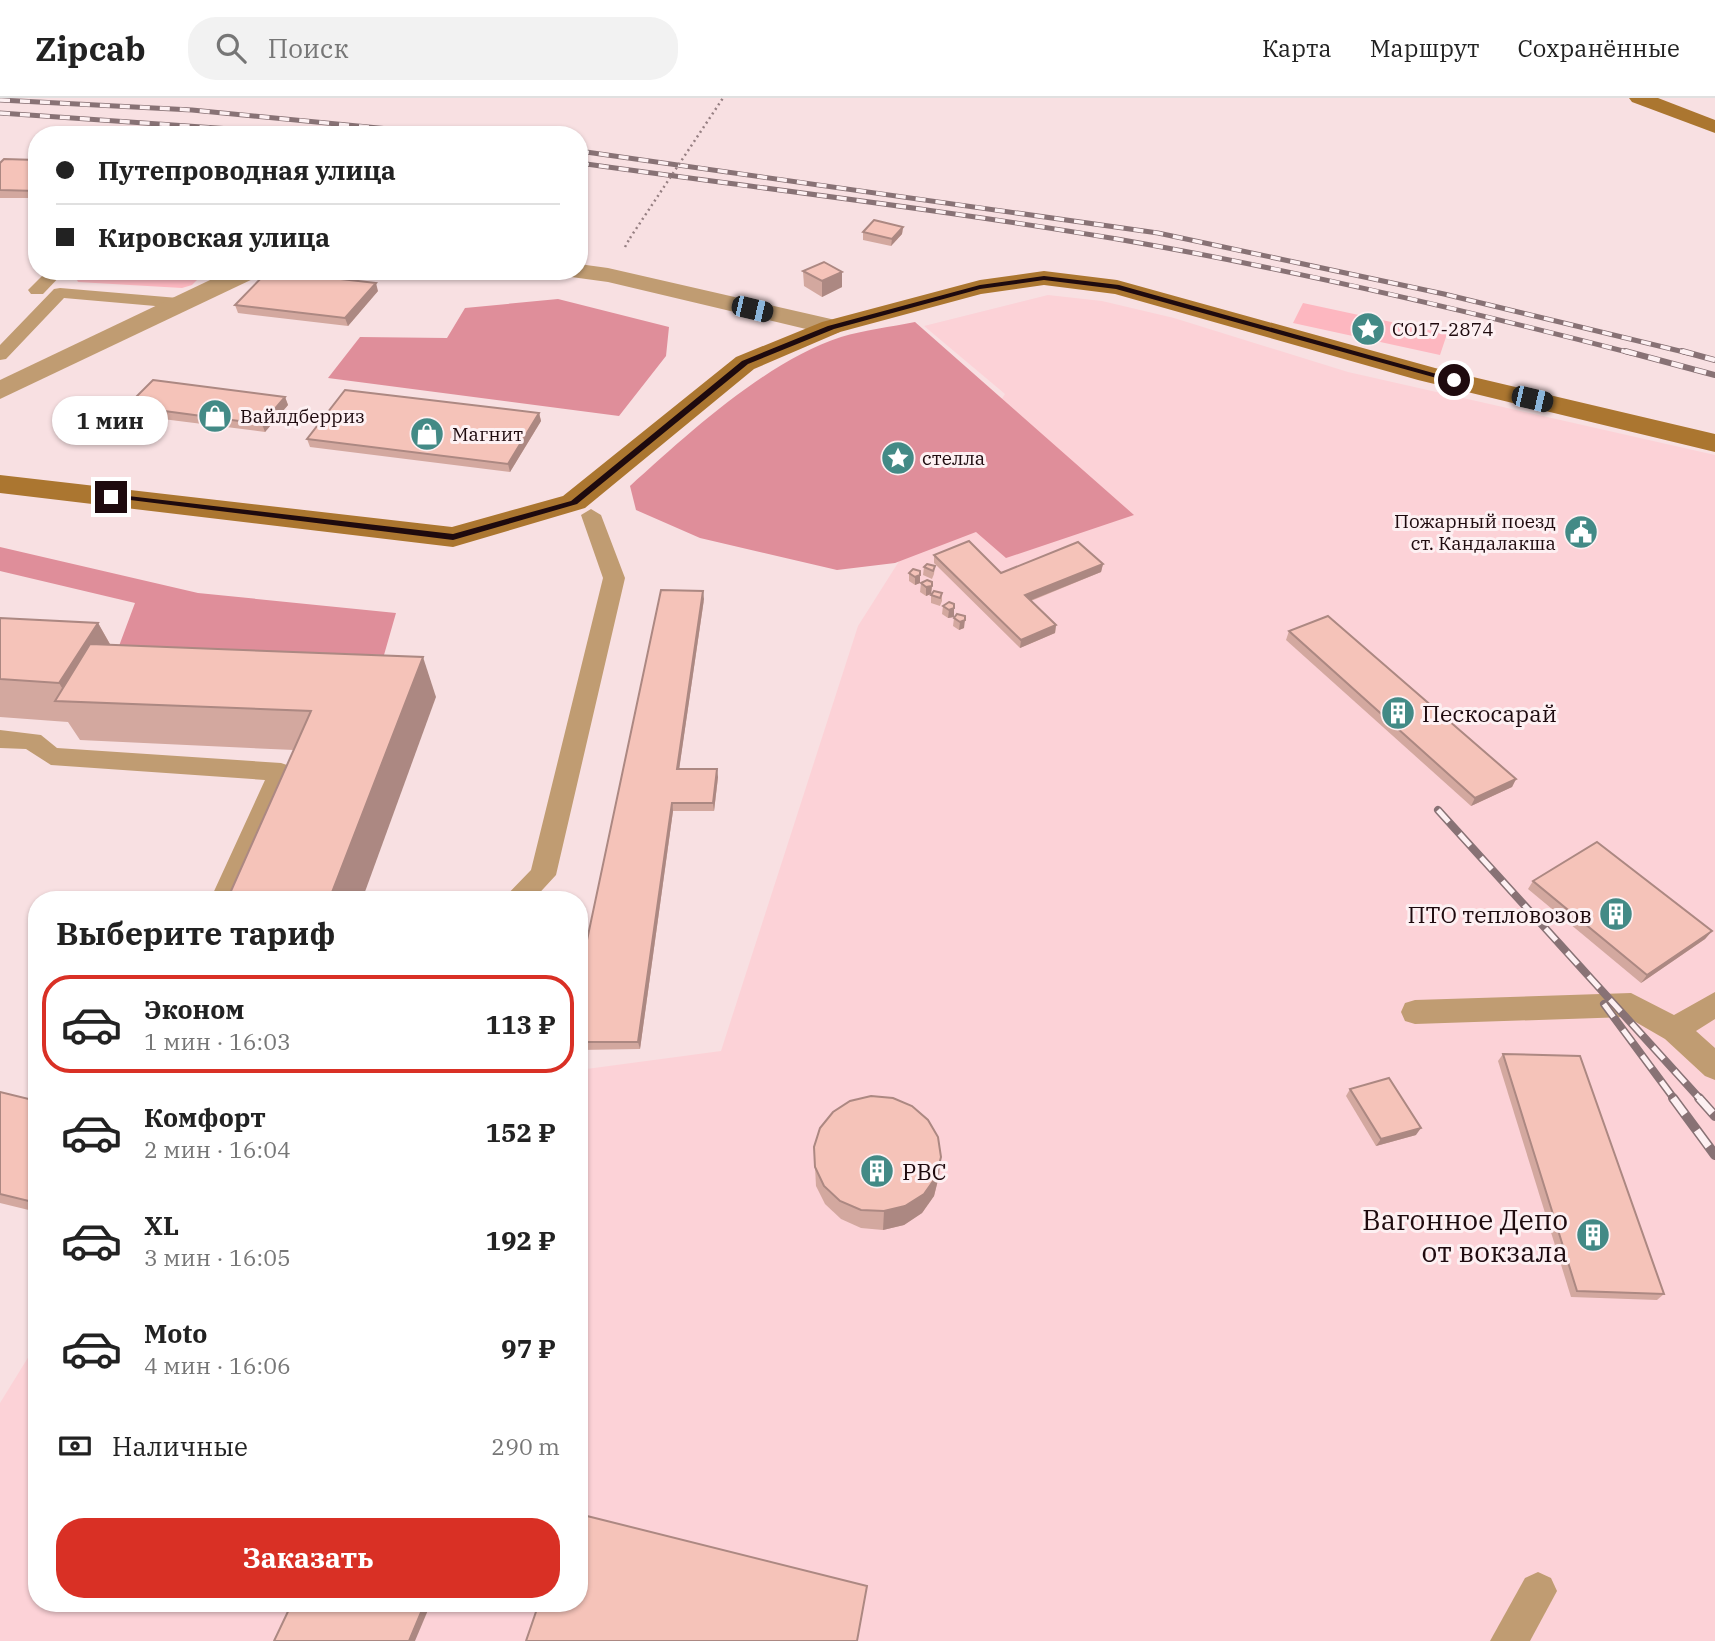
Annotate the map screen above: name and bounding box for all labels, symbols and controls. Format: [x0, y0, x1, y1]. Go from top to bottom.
search box [188, 17, 678, 80]
text: Zipcab [35, 27, 146, 70]
icon: search [212, 29, 250, 67]
text: Поиск [268, 31, 349, 65]
text: Карта [1262, 32, 1332, 64]
text: Маршрут [1370, 32, 1479, 64]
text: Сохранённые [1517, 32, 1680, 64]
text: Путепроводная улица [98, 153, 396, 187]
text: Кировская улица [98, 220, 330, 254]
car [730, 294, 775, 324]
place icon: СО17-2874 [1349, 310, 1387, 348]
place label: СО17-2874 [1392, 317, 1494, 341]
route start [1438, 364, 1470, 396]
car [1510, 384, 1555, 414]
callout: 1 мин [53, 396, 169, 444]
shop icon: Вайлдберриз [196, 397, 234, 435]
place label: Вайлдберриз [240, 404, 365, 428]
text: 1 мин [76, 405, 144, 435]
shop icon: Магнит [408, 415, 446, 453]
place label: Магнит [452, 422, 523, 446]
place icon: стелла [879, 439, 917, 477]
place label: стелла [922, 446, 985, 470]
route end [95, 481, 127, 513]
place label: Пожарный поезд ст. Кандалакша [1394, 509, 1556, 555]
public building icon: Пожарный поезд ст. Кандалакша [1562, 513, 1600, 551]
building icon: Пескосарай [1379, 694, 1417, 732]
place label: Пескосарай [1422, 698, 1557, 728]
building icon: ПТО тепловозов [1597, 895, 1635, 933]
place label: ПТО тепловозов [1407, 899, 1592, 929]
text: Выберите тариф [56, 912, 336, 954]
text: Эконом [144, 992, 245, 1026]
icon: car [60, 993, 123, 1056]
text: 113 ₽ [485, 1007, 556, 1041]
text: 1 мин · 16:03 [144, 1026, 291, 1056]
text: Комфорт [144, 1100, 266, 1134]
icon: car [60, 1101, 123, 1164]
text: 152 ₽ [485, 1115, 556, 1149]
text: 2 мин · 16:04 [144, 1134, 291, 1164]
building icon: РВС [858, 1152, 896, 1190]
place label: РВС [902, 1156, 947, 1186]
place label: Вагонное Депо от вокзала [1362, 1201, 1568, 1270]
text: XL [144, 1208, 179, 1242]
icon: car [60, 1209, 123, 1272]
building icon: Вагонное Депо от вокзала [1574, 1216, 1612, 1254]
text: 192 ₽ [485, 1223, 556, 1257]
text: 3 мин · 16:05 [144, 1242, 291, 1272]
text: Moto [144, 1316, 207, 1350]
icon: car [60, 1317, 123, 1380]
text: 97 ₽ [501, 1331, 556, 1365]
text: 4 мин · 16:06 [144, 1350, 291, 1380]
icon: cash [56, 1427, 94, 1465]
text: Наличные [112, 1429, 248, 1463]
text: 290 m [491, 1431, 560, 1461]
button: Заказать [56, 1518, 560, 1598]

